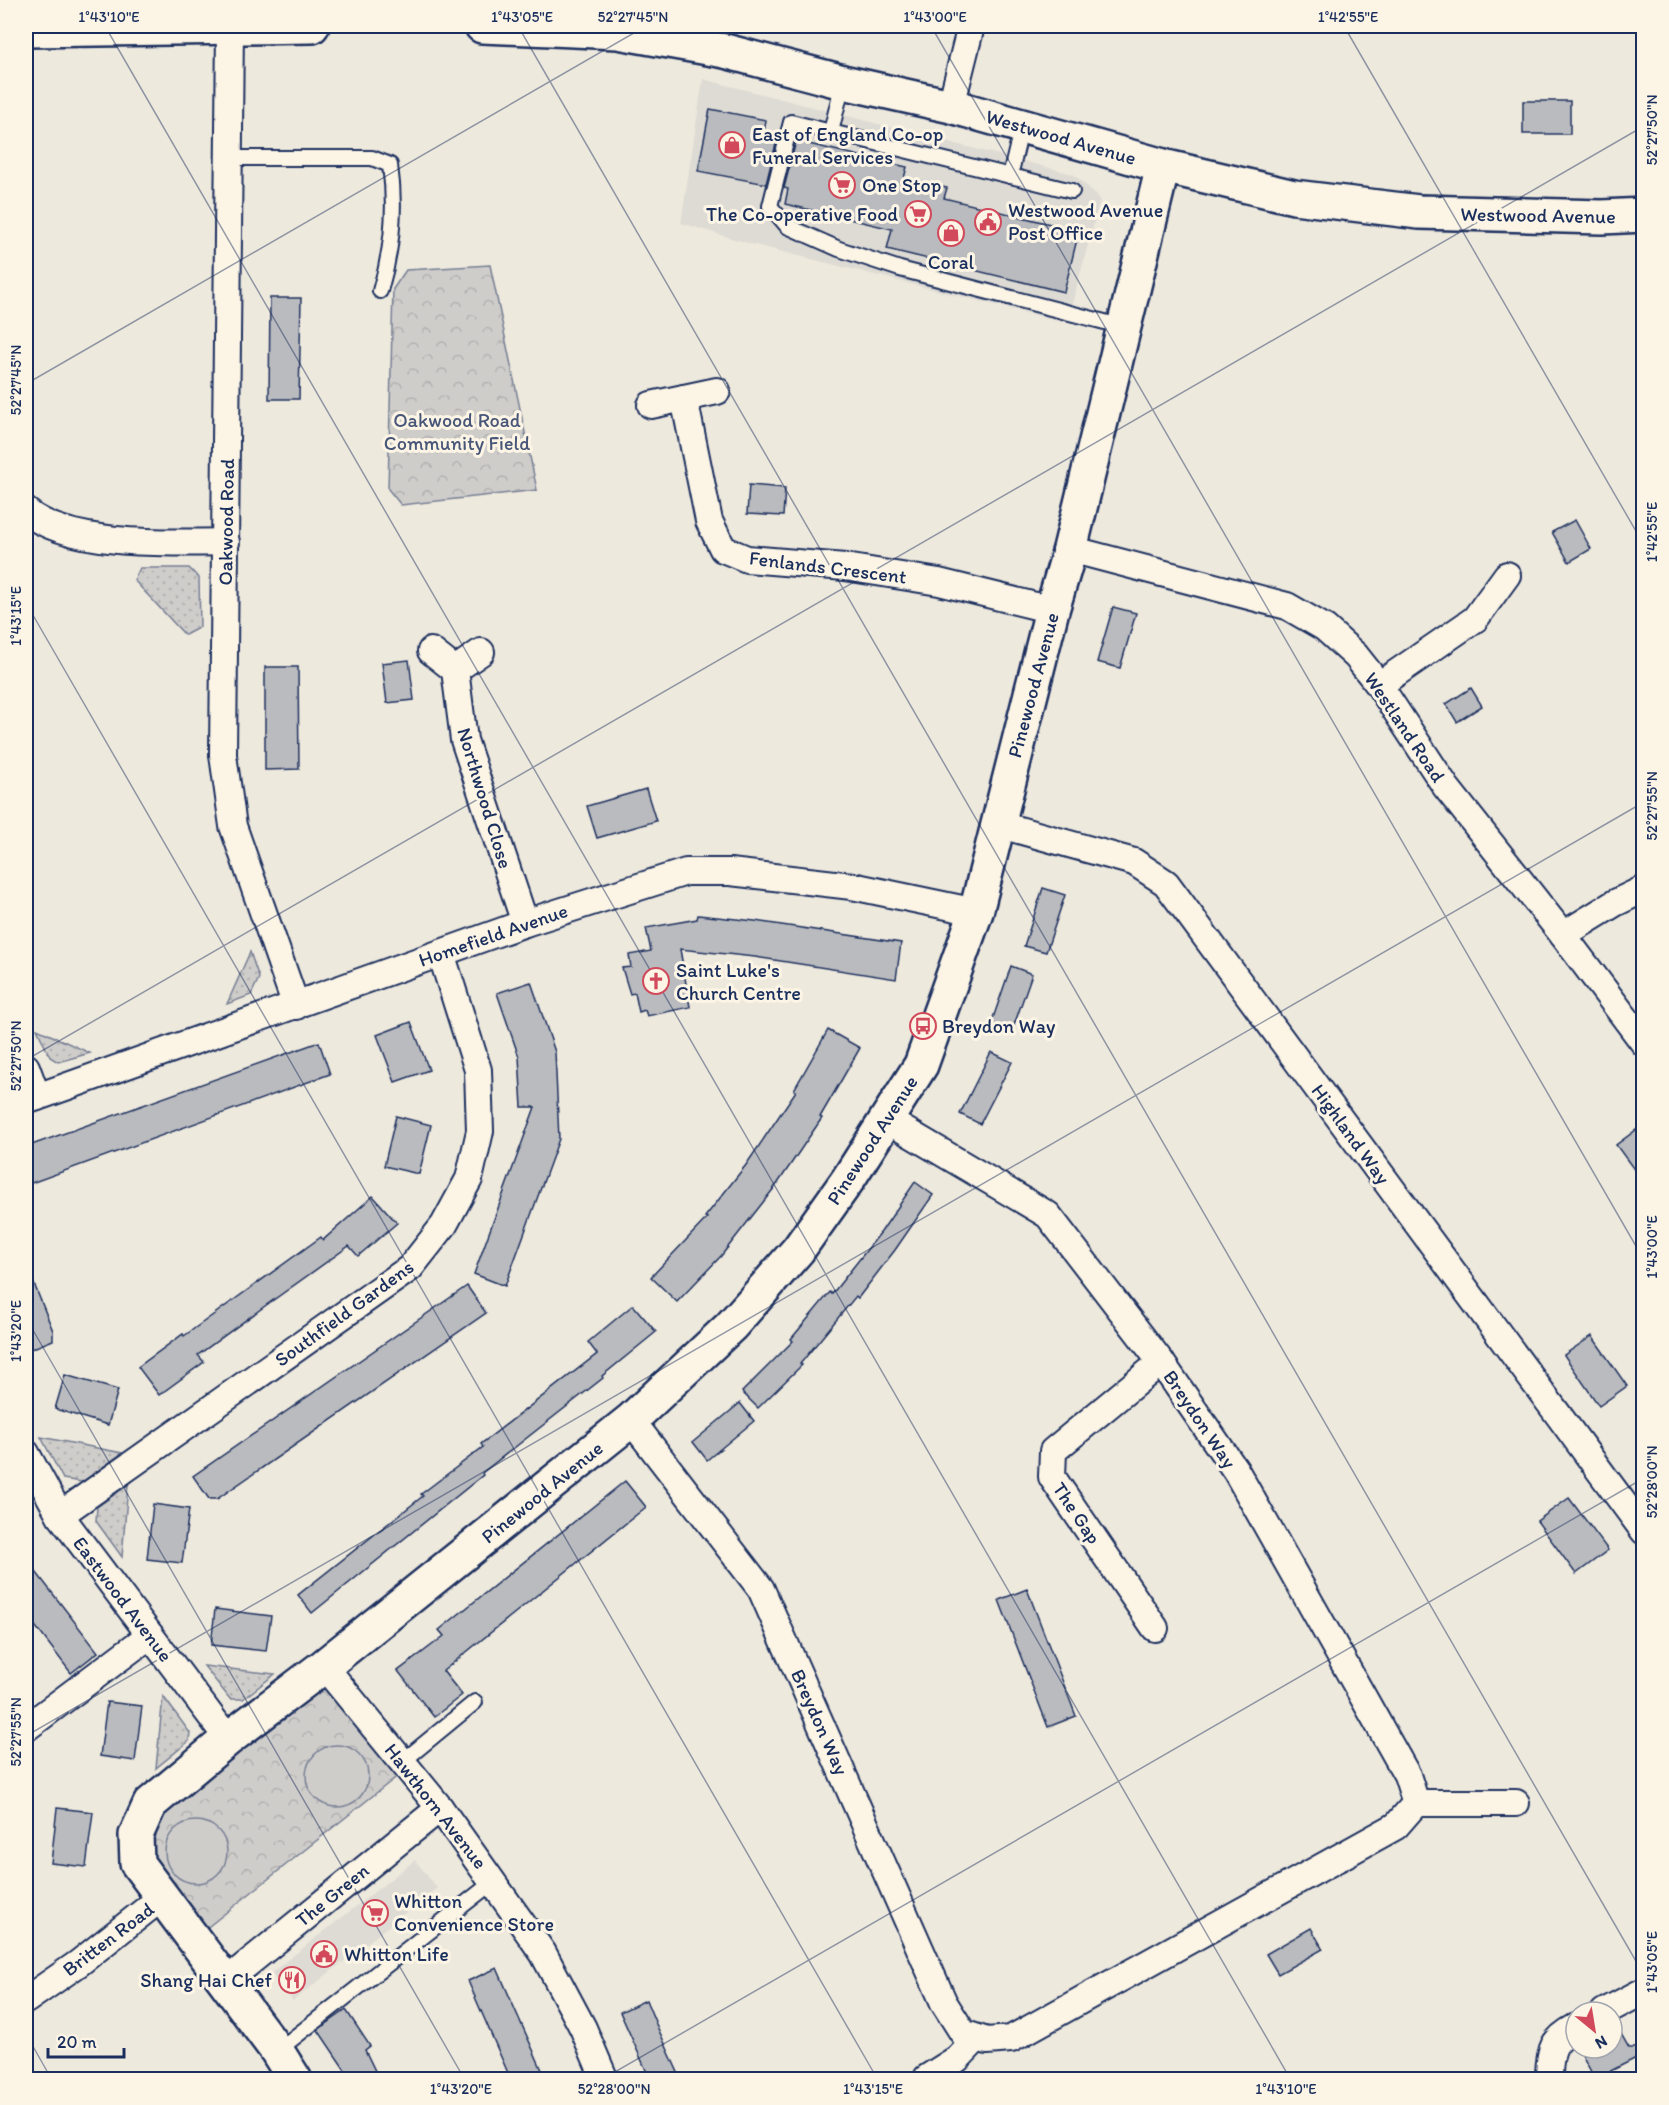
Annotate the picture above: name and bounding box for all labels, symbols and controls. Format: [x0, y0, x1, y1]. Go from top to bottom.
text: 1°43'10"E [78, 8, 140, 26]
text: 1°43'05"E [491, 8, 553, 26]
text: 52°27'45"N [598, 8, 668, 26]
text: 1°43'00"E [903, 8, 967, 26]
text: 1°42'55"E [1318, 8, 1378, 26]
text: 52°27'50"N [1643, 94, 1661, 166]
street label: Westwood Avenue [983, 104, 1139, 170]
place label: East of England Co-op Funeral Services [752, 122, 943, 169]
shop icon: East of England Co-op Funeral Services [717, 130, 747, 160]
supermarket icon: One Stop [827, 170, 857, 200]
place label: One Stop [862, 173, 941, 197]
place label: Westwood Avenue Post Office [1008, 198, 1163, 245]
supermarket icon: The Co-operative Food [903, 199, 933, 229]
place label: The Co-operative Food [706, 202, 898, 226]
street label: Westwood Avenue [1460, 202, 1616, 228]
public building icon: Westwood Avenue Post Office [973, 207, 1003, 237]
shop icon: Coral [936, 218, 966, 248]
place label: Coral [928, 250, 975, 274]
text: 52°27'45"N [7, 345, 25, 415]
park label: Oakwood Road Community Field [384, 408, 530, 455]
street label: Oakwood Road [213, 458, 239, 586]
text: 1°42'55"E [1643, 502, 1661, 562]
street label: Fenlands Crescent [748, 545, 908, 589]
text: 1°43'15"E [7, 586, 25, 646]
street label: Pinewood Avenue [1002, 610, 1064, 760]
street label: Westland Road [1359, 667, 1451, 787]
street label: Northwood Close [452, 725, 518, 871]
text: 52°27'55"N [1643, 771, 1661, 841]
street label: Homefield Avenue [415, 898, 571, 972]
place label: Saint Luke's Church Centre [676, 958, 801, 1005]
church icon: Saint Luke's Church Centre [641, 966, 671, 996]
bus stop icon: Breydon Way [908, 1011, 938, 1041]
place label: Breydon Way [942, 1014, 1056, 1038]
text: 52°27'50"N [7, 1020, 25, 1092]
street label: Pinewood Avenue [821, 1071, 923, 1209]
street label: Highland Way [1306, 1079, 1396, 1189]
text: 1°43'00"E [1643, 1215, 1661, 1279]
street label: Southfield Gardens [270, 1254, 418, 1372]
text: 1°43'20"E [7, 1300, 25, 1362]
street label: Breydon Way [1158, 1365, 1242, 1473]
street label: Pinewood Avenue [476, 1436, 608, 1548]
text: 52°28'00"N [1643, 1445, 1661, 1519]
street label: The Gap [1048, 1477, 1106, 1549]
street label: Eastwood Avenue [68, 1532, 178, 1666]
street label: Breydon Way [786, 1665, 854, 1779]
text: 52°27'55"N [7, 1697, 25, 1767]
street label: Hawthorn Avenue [379, 1738, 493, 1874]
street label: The Green [290, 1858, 374, 1932]
place label: Whitton Convenience Store [394, 1889, 554, 1936]
street label: Britten Road [57, 1897, 159, 1981]
supermarket icon: Whitton Convenience Store [360, 1898, 390, 1928]
text: 1°43'05"E [1643, 1931, 1661, 1993]
public building icon: Whitton Life [309, 1939, 339, 1969]
place label: Whitton Life [344, 1942, 449, 1966]
restaurant icon: Shang Hai Chef [277, 1965, 307, 1995]
place label: Shang Hai Chef [140, 1968, 272, 1992]
north arrow [1564, 2000, 1624, 2060]
scale bar [48, 2021, 124, 2059]
text: 20 m [57, 2031, 97, 2053]
text: N [1592, 2032, 1611, 2053]
text: 1°43'20"E [430, 2080, 492, 2098]
text: 52°28'00"N [577, 2080, 651, 2098]
text: 1°43'15"E [843, 2080, 903, 2098]
text: 1°43'10"E [1255, 2080, 1317, 2098]

